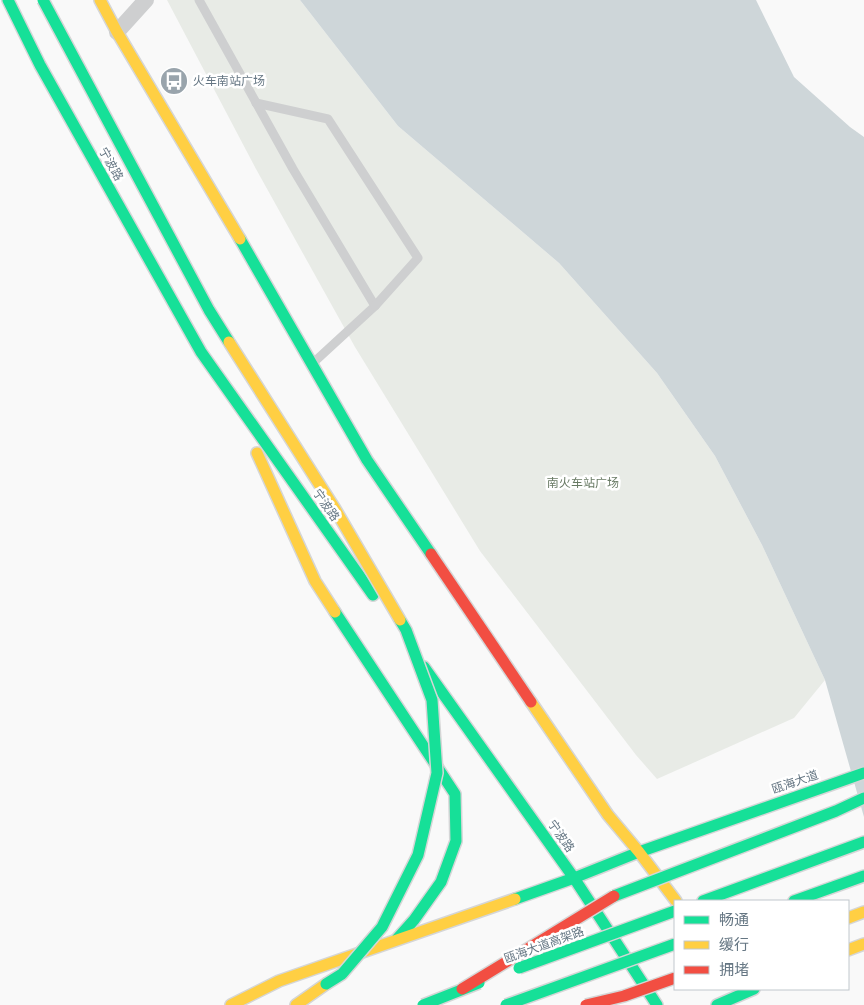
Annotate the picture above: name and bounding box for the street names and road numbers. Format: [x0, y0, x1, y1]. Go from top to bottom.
street label: 宁波路 [97, 144, 127, 183]
street label: 宁波路 [311, 486, 343, 523]
street label: 瓯海大道 [770, 767, 820, 795]
street label: 宁波路 [546, 817, 578, 854]
street label: 瓯海大道高架路 [502, 923, 586, 965]

